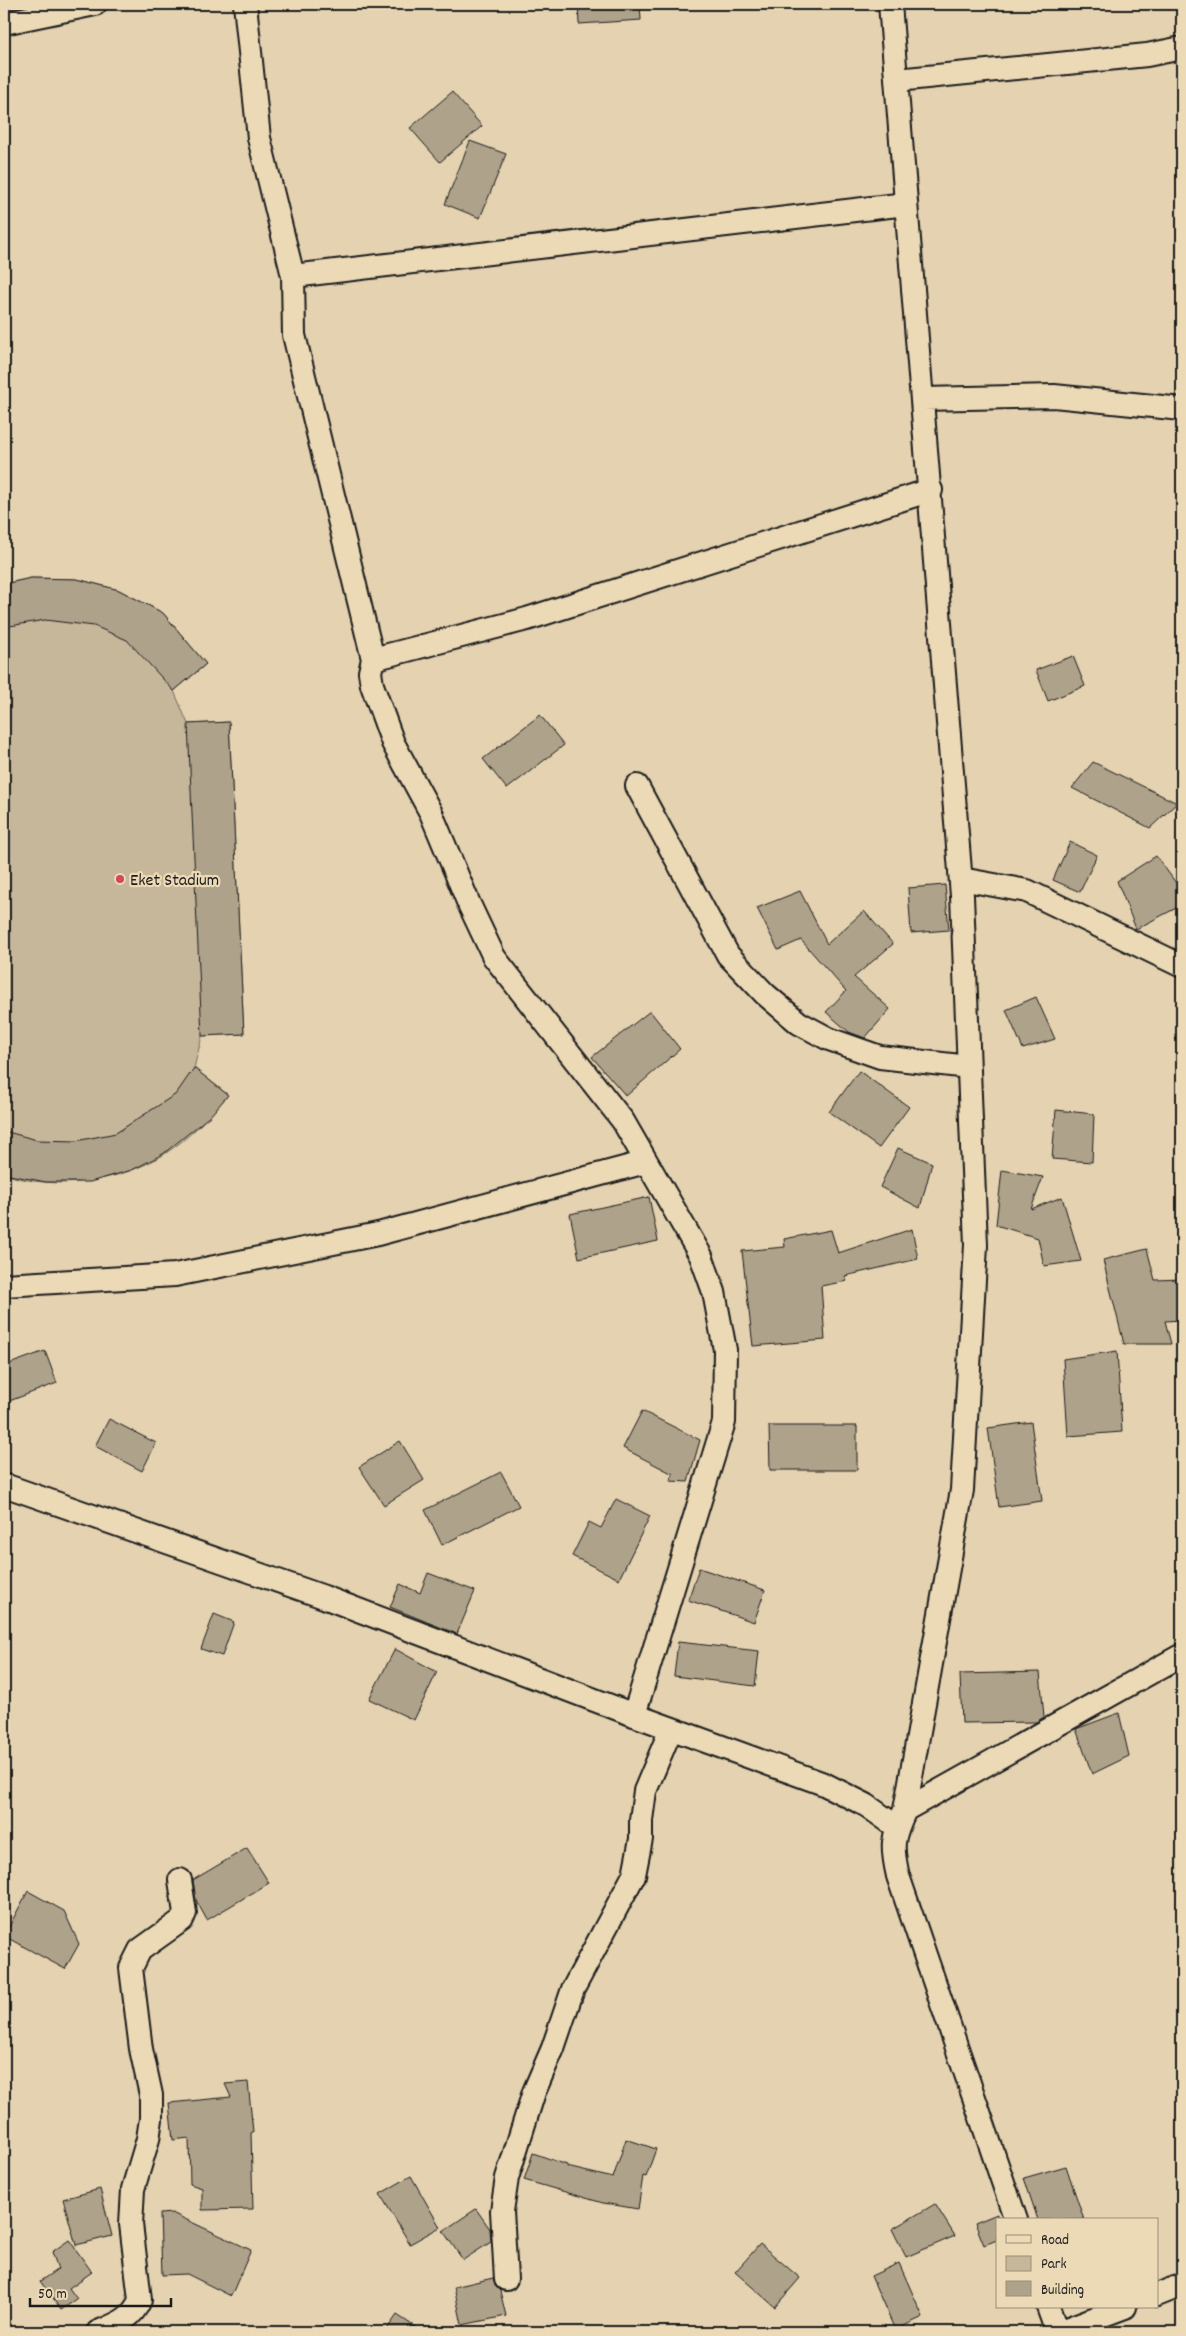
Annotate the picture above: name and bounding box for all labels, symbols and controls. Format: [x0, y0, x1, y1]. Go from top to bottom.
place label: Eket Stadium [130, 869, 219, 894]
marker: Eket Stadium [114, 873, 126, 885]
legend [996, 2218, 1158, 2308]
text: Road [1041, 2230, 1069, 2252]
text: Park [1041, 2254, 1067, 2276]
scale bar [30, 2276, 171, 2308]
text: Building [1041, 2280, 1084, 2302]
text: 50 m [38, 2284, 67, 2306]

